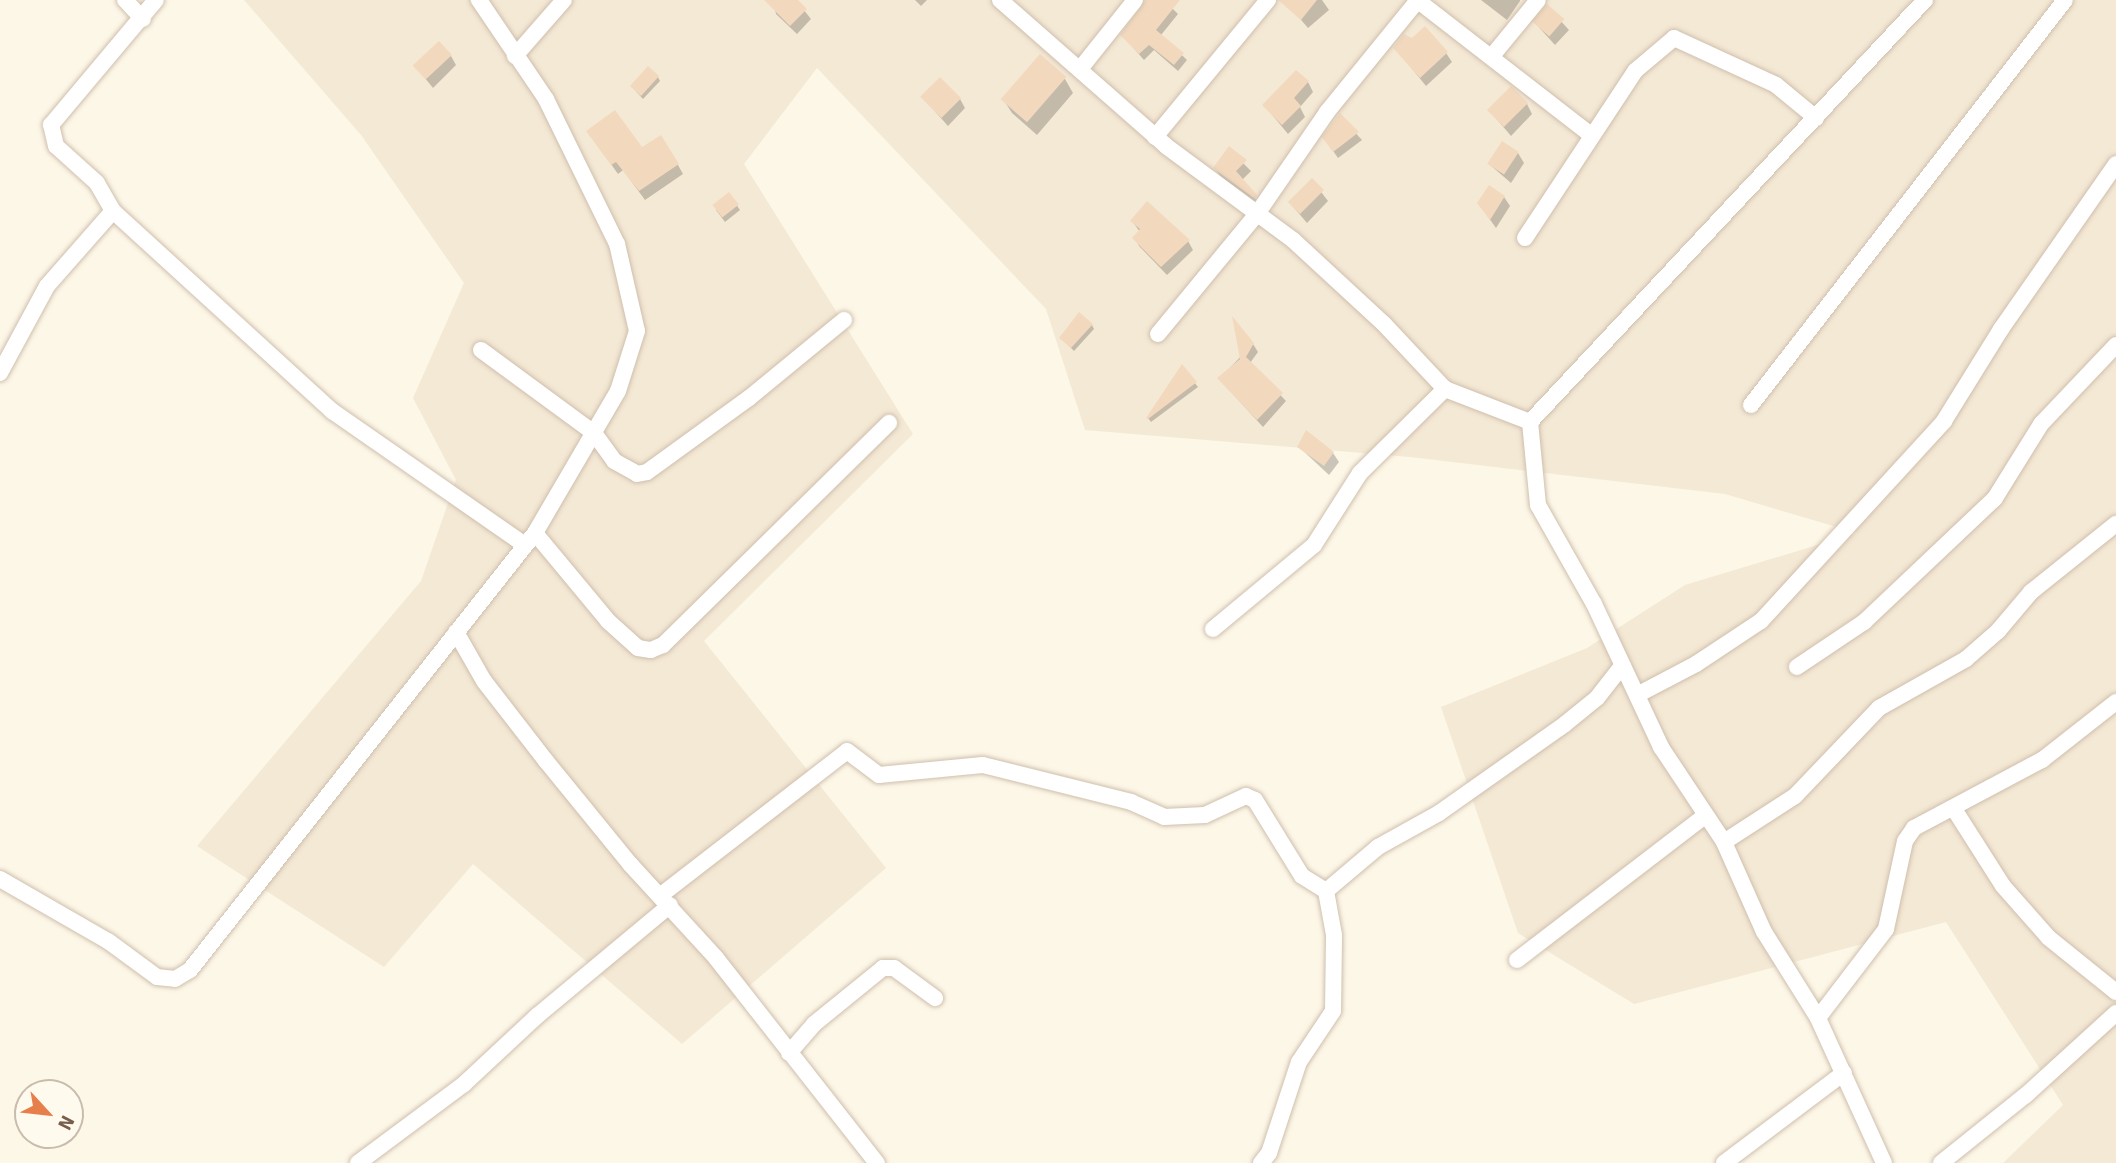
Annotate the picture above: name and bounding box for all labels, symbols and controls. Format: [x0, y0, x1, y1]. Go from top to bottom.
north arrow [14, 1079, 84, 1149]
text: N [52, 1111, 80, 1134]

